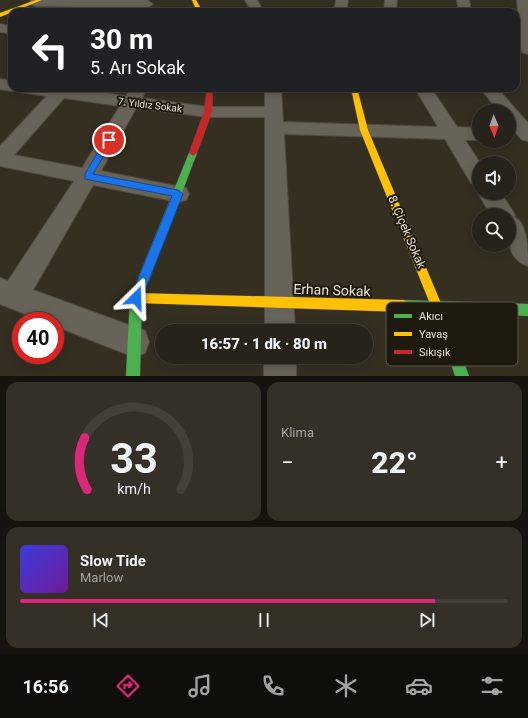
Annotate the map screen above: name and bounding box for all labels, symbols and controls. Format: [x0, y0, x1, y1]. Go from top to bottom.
text: 30 m [90, 23, 153, 56]
icon: left [24, 24, 76, 76]
text: 5. Arı Sokak [90, 57, 185, 78]
street label: 7. Yıldız Sokak [117, 96, 184, 114]
north arrow [472, 104, 516, 148]
map controls [472, 104, 516, 252]
pin [92, 123, 126, 157]
icon: arrive [98, 129, 120, 151]
button: sound [472, 156, 516, 200]
street label: 8. Çiçek Sokak [385, 193, 429, 271]
button: search [472, 208, 516, 252]
position arrow [115, 277, 157, 319]
street label: Erhan Sokak [293, 281, 372, 299]
legend [386, 302, 518, 366]
text: Akıcı [419, 310, 443, 323]
speed limit sign: 40 [12, 312, 64, 364]
text: Yavaş [419, 328, 448, 341]
text: 16:57 · 1 dk · 80 m [201, 335, 327, 353]
text: Sıkışık [419, 346, 451, 359]
text: Klima [281, 425, 314, 440]
text: 33 [110, 433, 157, 482]
text: 22° [371, 445, 418, 480]
text: − [281, 450, 294, 475]
text: + [496, 450, 508, 475]
text: km/h [117, 480, 150, 496]
text: Slow Tide [80, 552, 146, 570]
text: Marlow [80, 570, 123, 585]
icon: previous [90, 609, 112, 631]
icon: pause [253, 609, 275, 631]
icon: next [416, 609, 438, 631]
icon: directions [114, 672, 142, 700]
icon: music [186, 672, 214, 700]
icon: phone [259, 672, 287, 700]
icon: climate [332, 672, 360, 700]
icon: car [405, 672, 433, 700]
icon: filters [478, 672, 506, 700]
text: 16:56 [22, 676, 69, 697]

